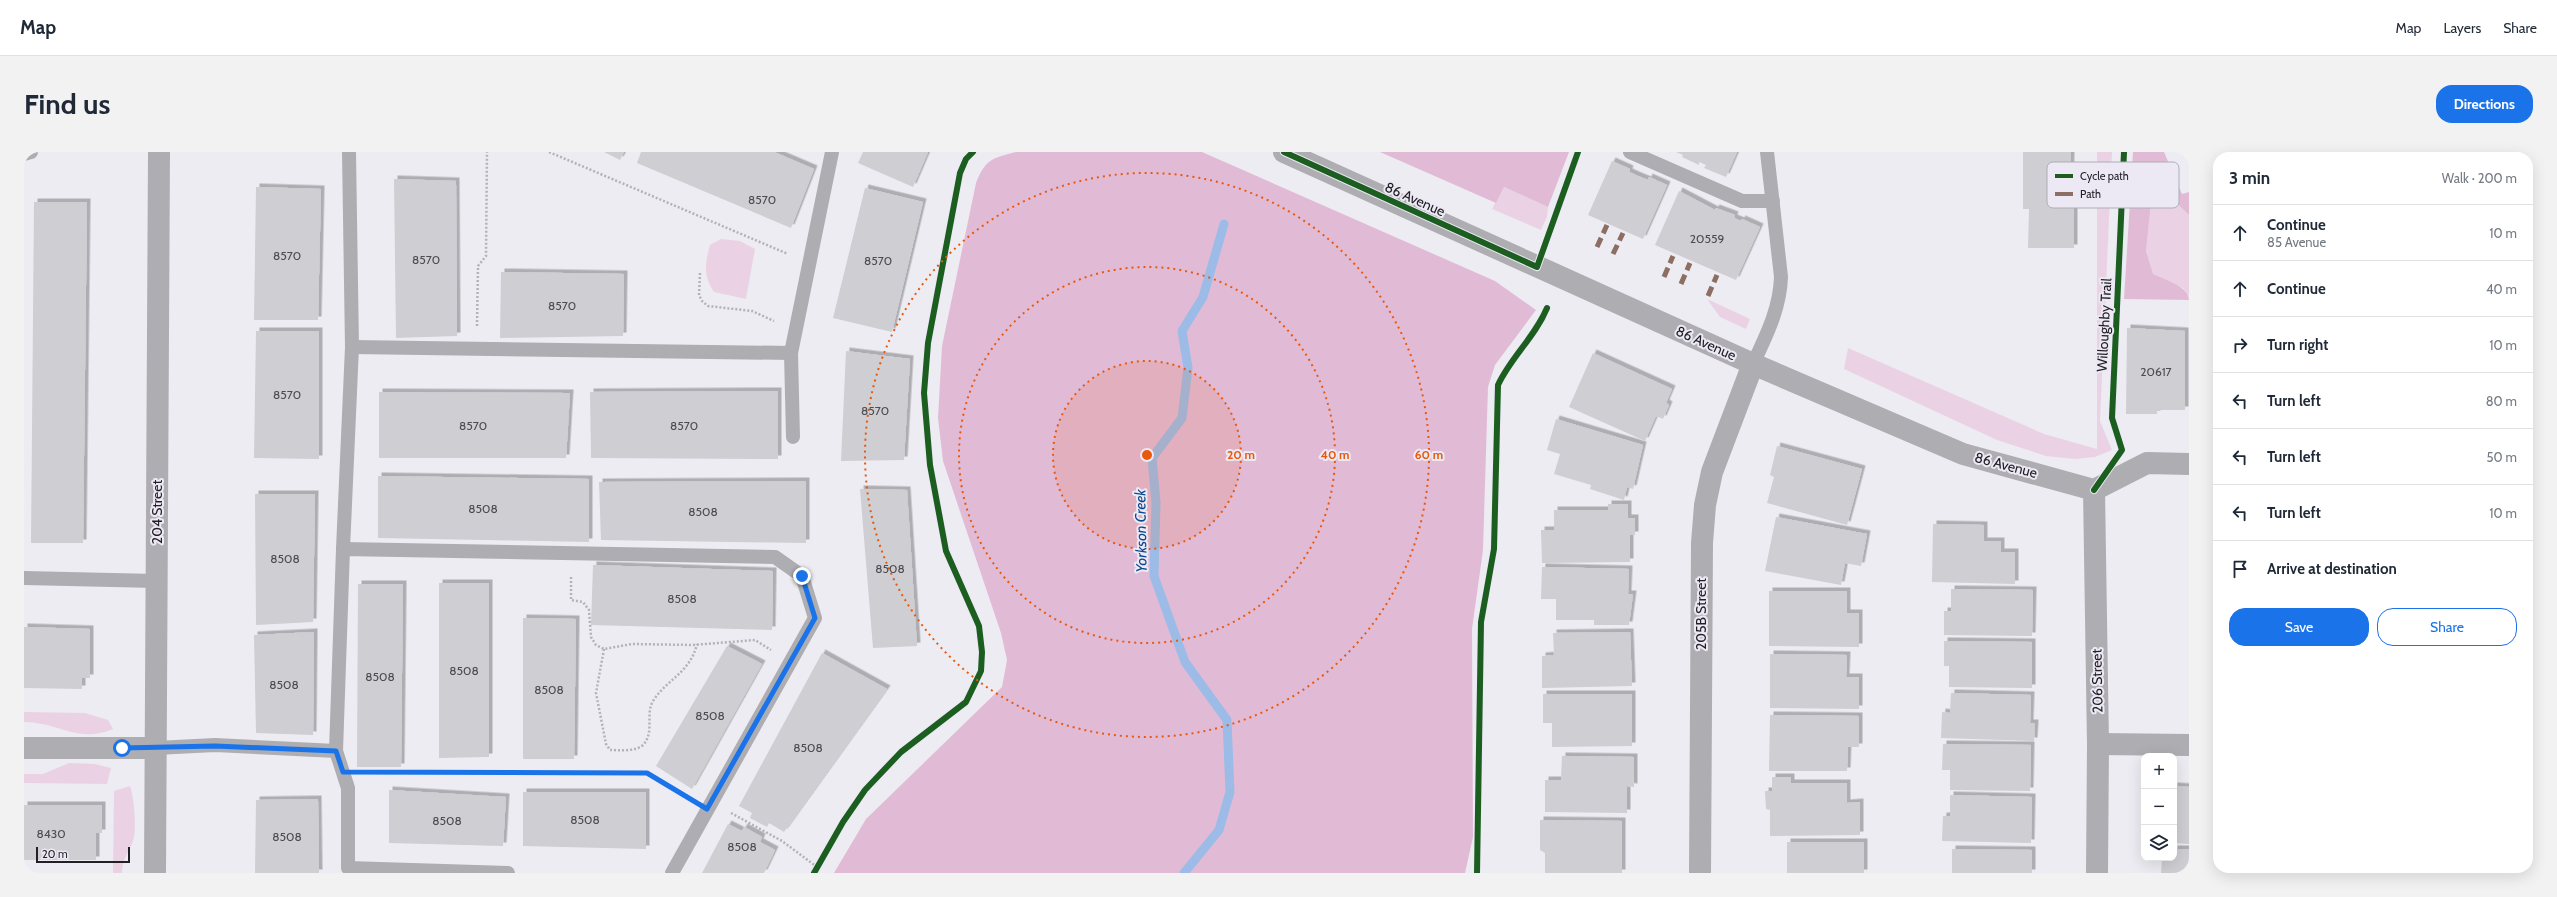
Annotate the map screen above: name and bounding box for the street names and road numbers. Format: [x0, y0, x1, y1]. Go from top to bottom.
street label: 86 Avenue [1382, 178, 1448, 220]
street label: Willoughby Trail [2093, 277, 2115, 372]
street label: 86 Avenue [1673, 322, 1739, 364]
street label: 86 Avenue [1973, 448, 2039, 482]
street label: 204 Street [148, 480, 166, 544]
street label: 205B Street [1692, 578, 1710, 650]
street label: 206 Street [2087, 648, 2107, 713]

